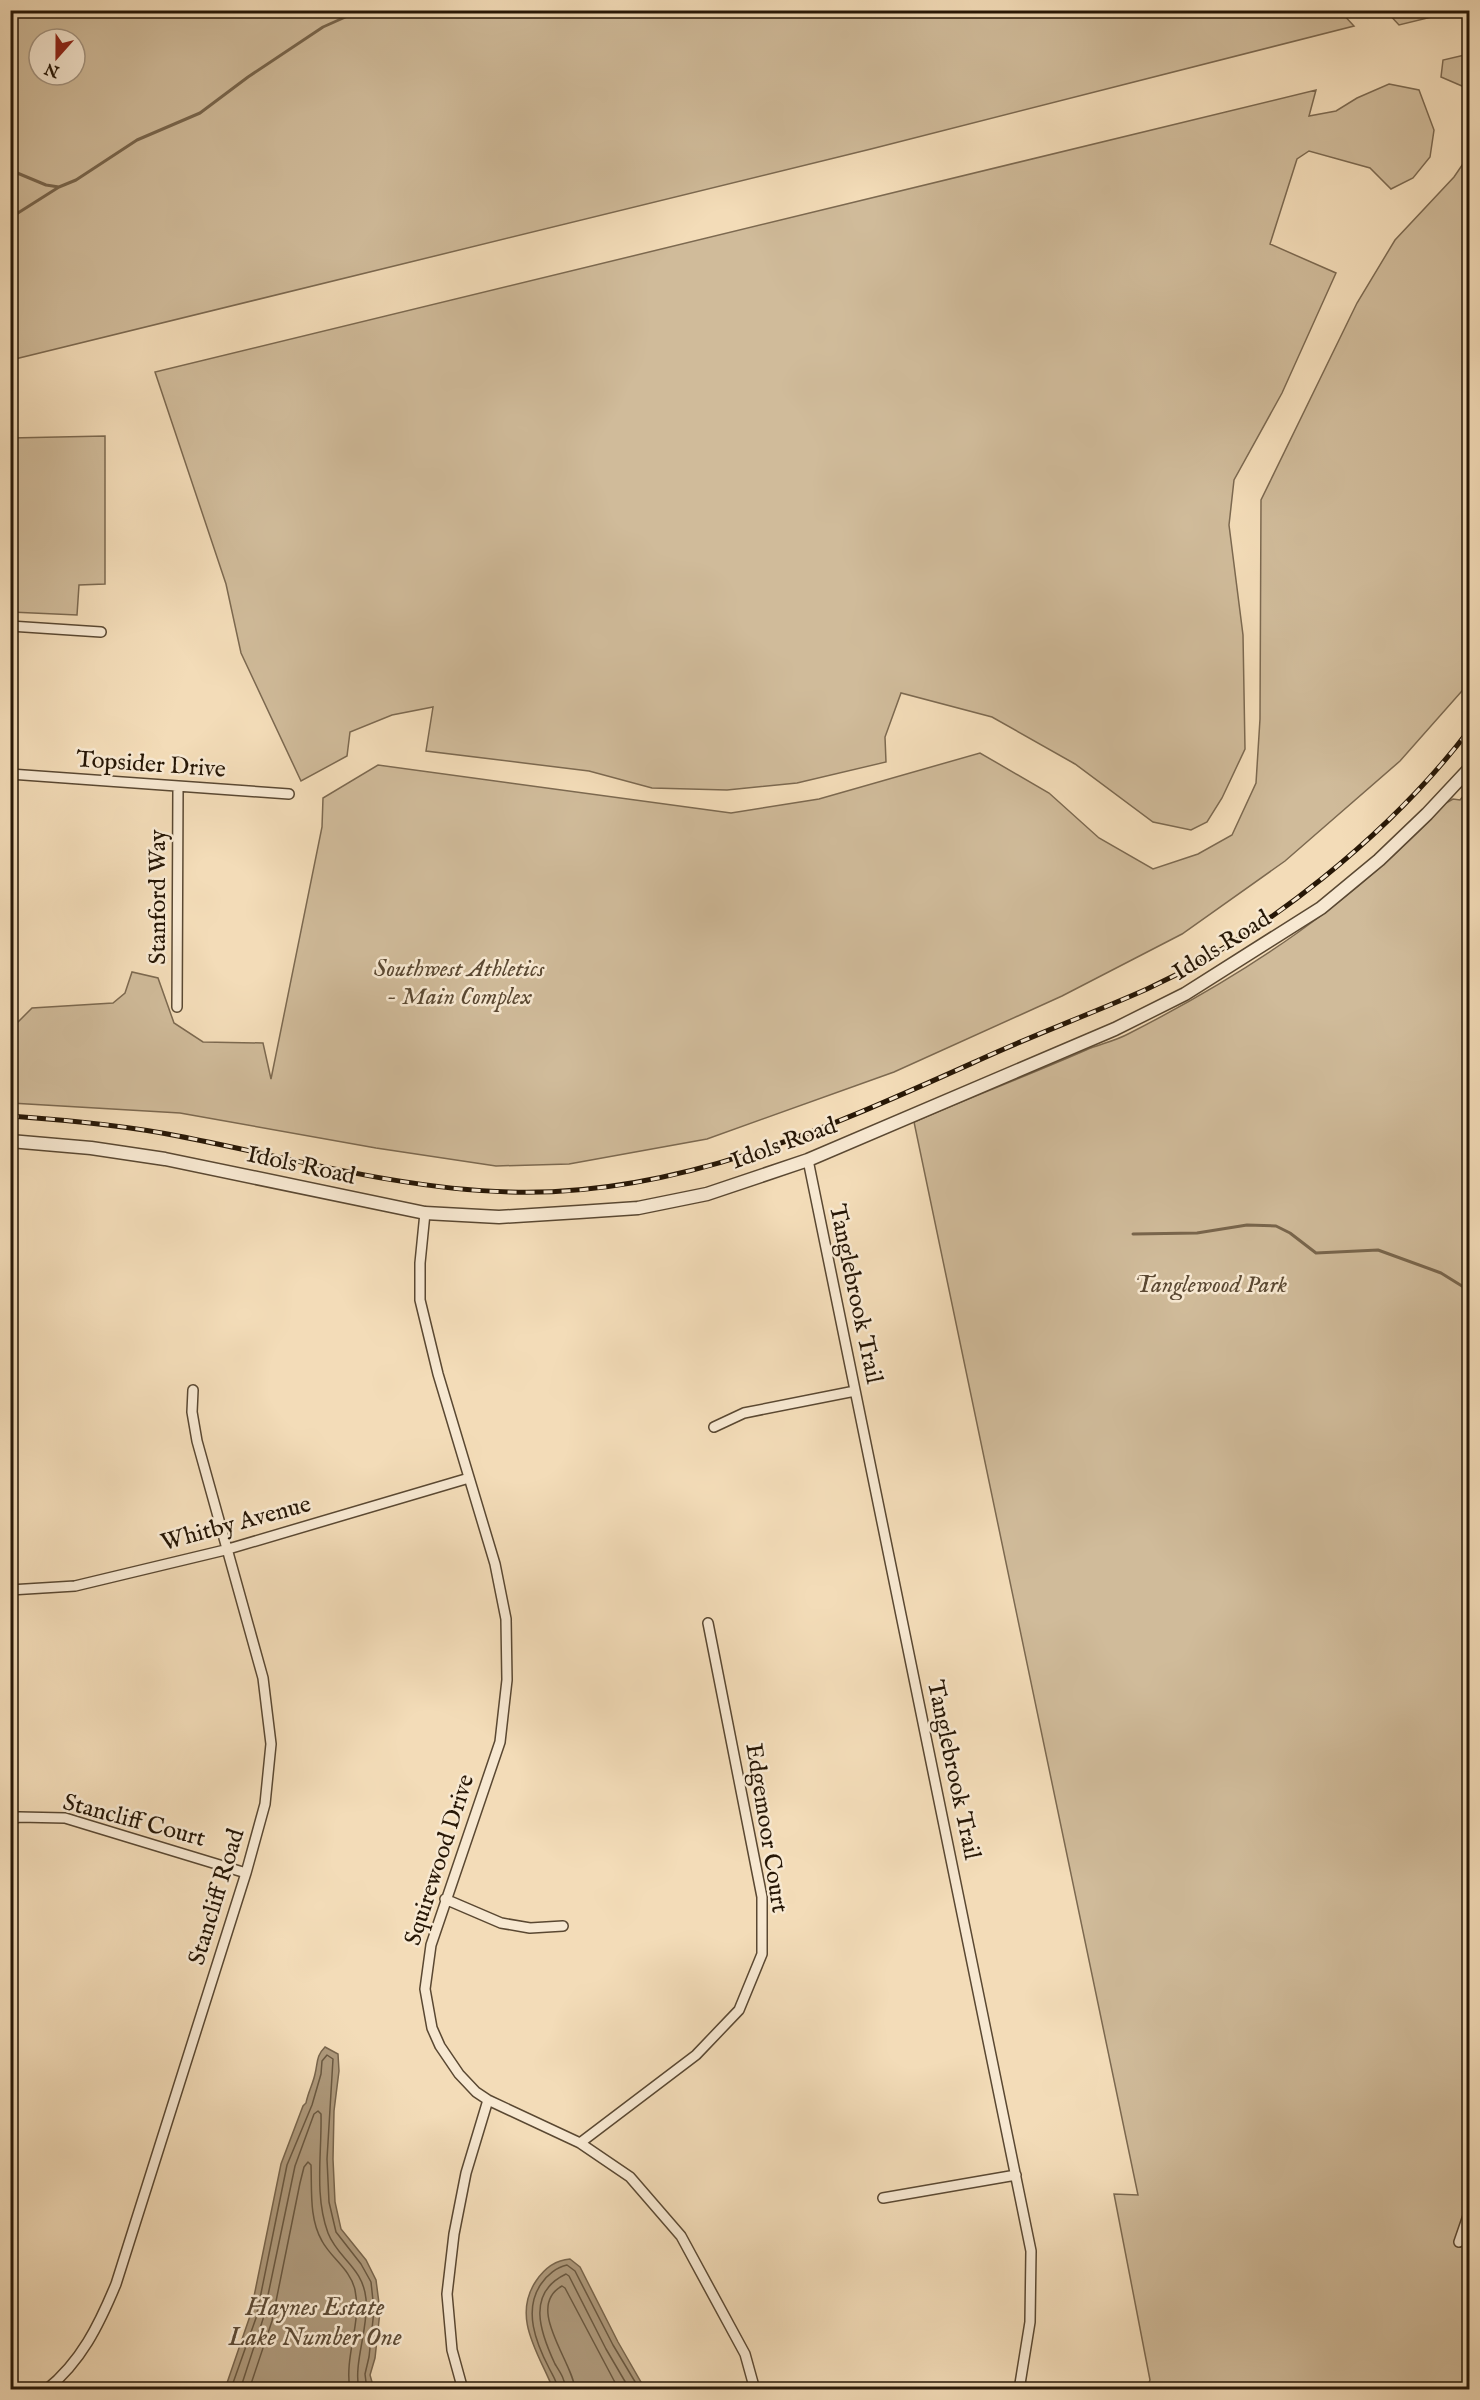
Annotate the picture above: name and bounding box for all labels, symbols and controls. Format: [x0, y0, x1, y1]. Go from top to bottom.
north arrow [27, 27, 87, 87]
text: N [42, 57, 63, 81]
street label: Topsider Drive [75, 744, 227, 786]
street label: Stanford Way [143, 829, 174, 965]
street label: Idols Road [1167, 904, 1277, 988]
park label: Southwest Athletics - Main Complex [374, 954, 545, 1013]
street label: Idols Road [727, 1111, 841, 1177]
street label: Idols Road [244, 1139, 358, 1193]
street label: Tanglebrook Trail [821, 1201, 889, 1387]
park label: Tanglewood Park [1135, 1270, 1288, 1301]
street label: Whitby Avenue [157, 1489, 315, 1559]
street label: Tanglebrook Trail [919, 1677, 987, 1863]
street label: Edgemoor Court [737, 1741, 795, 1915]
street label: Squirewood Drive [398, 1770, 482, 1950]
street label: Stancliff Court [59, 1787, 209, 1855]
street label: Stancliff Road [182, 1825, 252, 1969]
water label: Haynes Estate Lake Number One [227, 2291, 402, 2354]

